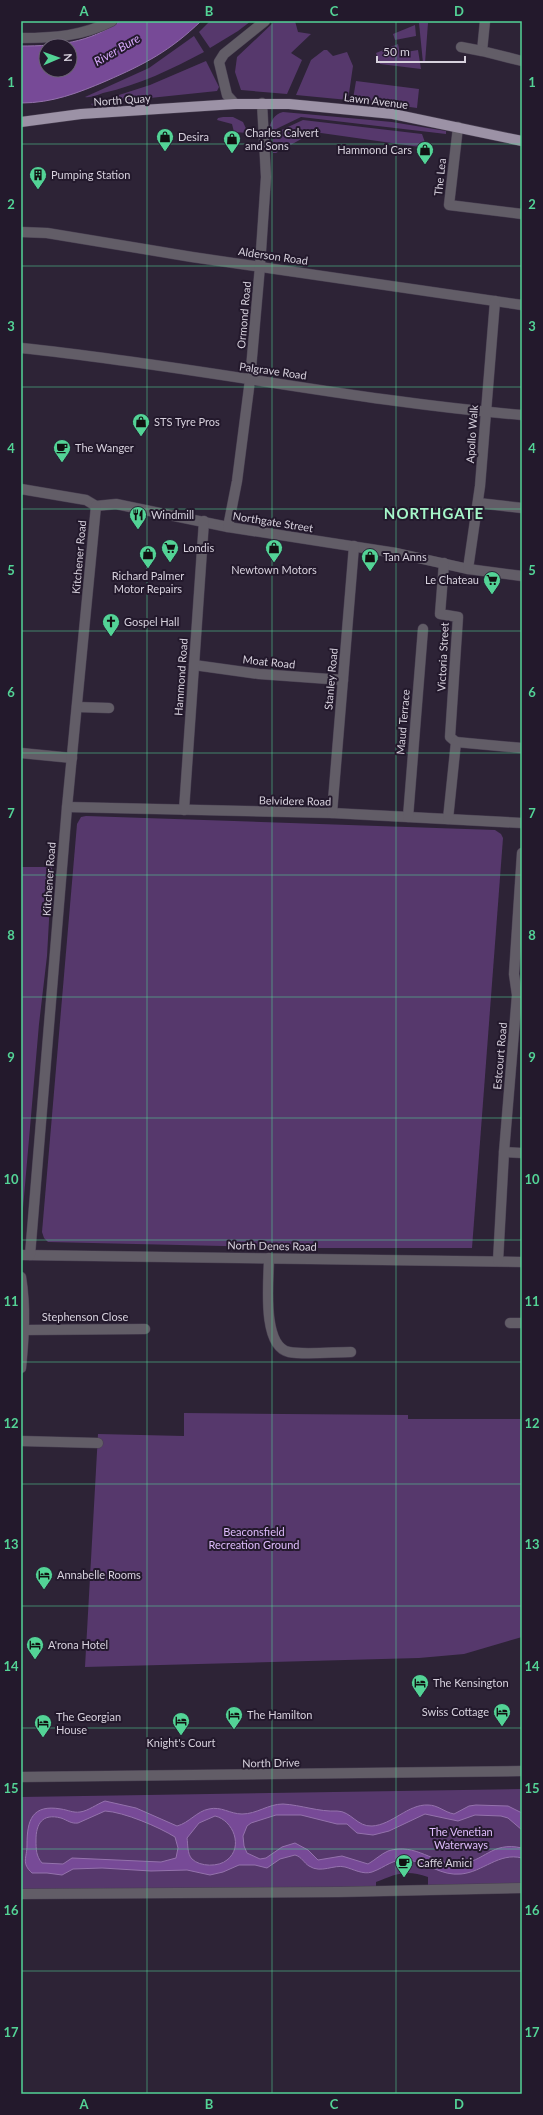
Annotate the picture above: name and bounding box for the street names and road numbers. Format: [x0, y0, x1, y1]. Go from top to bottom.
street label: Lawn Avenue [343, 90, 409, 111]
street label: North Quay [93, 91, 151, 108]
street label: The Lea [431, 158, 448, 196]
street label: Alderson Road [237, 244, 309, 267]
street label: Ormond Road [234, 281, 253, 349]
street label: Palgrave Road [238, 359, 308, 382]
street label: Apollo Walk [463, 404, 480, 464]
street label: Northgate Street [232, 509, 314, 534]
street label: Kitchener Road [69, 520, 88, 594]
street label: Victoria Street [434, 622, 451, 692]
street label: Hammond Road [171, 638, 190, 716]
street label: Stanley Road [321, 647, 340, 710]
street label: Moat Road [242, 652, 296, 671]
street label: Maud Terrace [393, 689, 412, 755]
street label: Belvidere Road [259, 793, 331, 808]
street label: Kitchener Road [39, 842, 58, 916]
street label: Estcourt Road [490, 1022, 509, 1090]
street label: North Denes Road [227, 1238, 317, 1253]
street label: Stephenson Close [42, 1310, 128, 1323]
street label: North Drive [242, 1755, 300, 1770]

